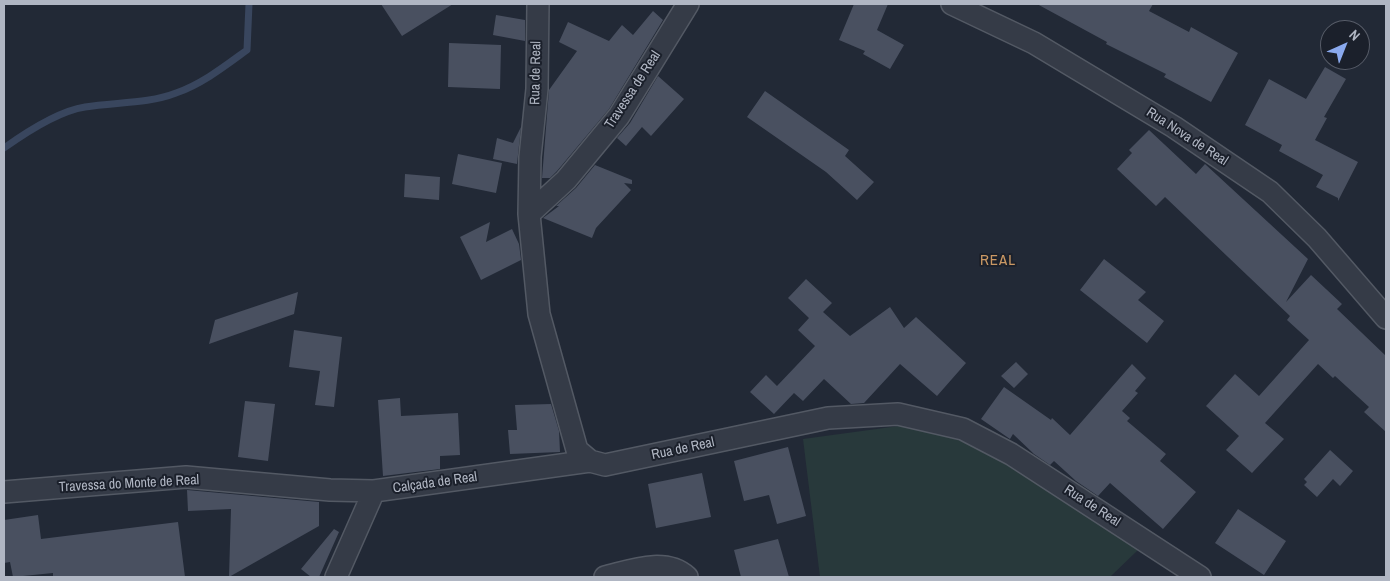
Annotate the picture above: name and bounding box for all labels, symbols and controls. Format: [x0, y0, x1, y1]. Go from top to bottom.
north arrow [1320, 20, 1370, 70]
text: N [1345, 26, 1364, 44]
street label: Rua de Real [527, 41, 545, 105]
street label: Travessa de Real [602, 48, 664, 132]
street label: Rua Nova de Real [1143, 104, 1231, 170]
district label: REAL [979, 252, 1017, 270]
street label: Rua de Real [650, 434, 716, 464]
street label: Calçada de Real [392, 469, 478, 497]
street label: Travessa do Monte de Real [58, 472, 200, 496]
street label: Rua de Real [1061, 482, 1123, 530]

